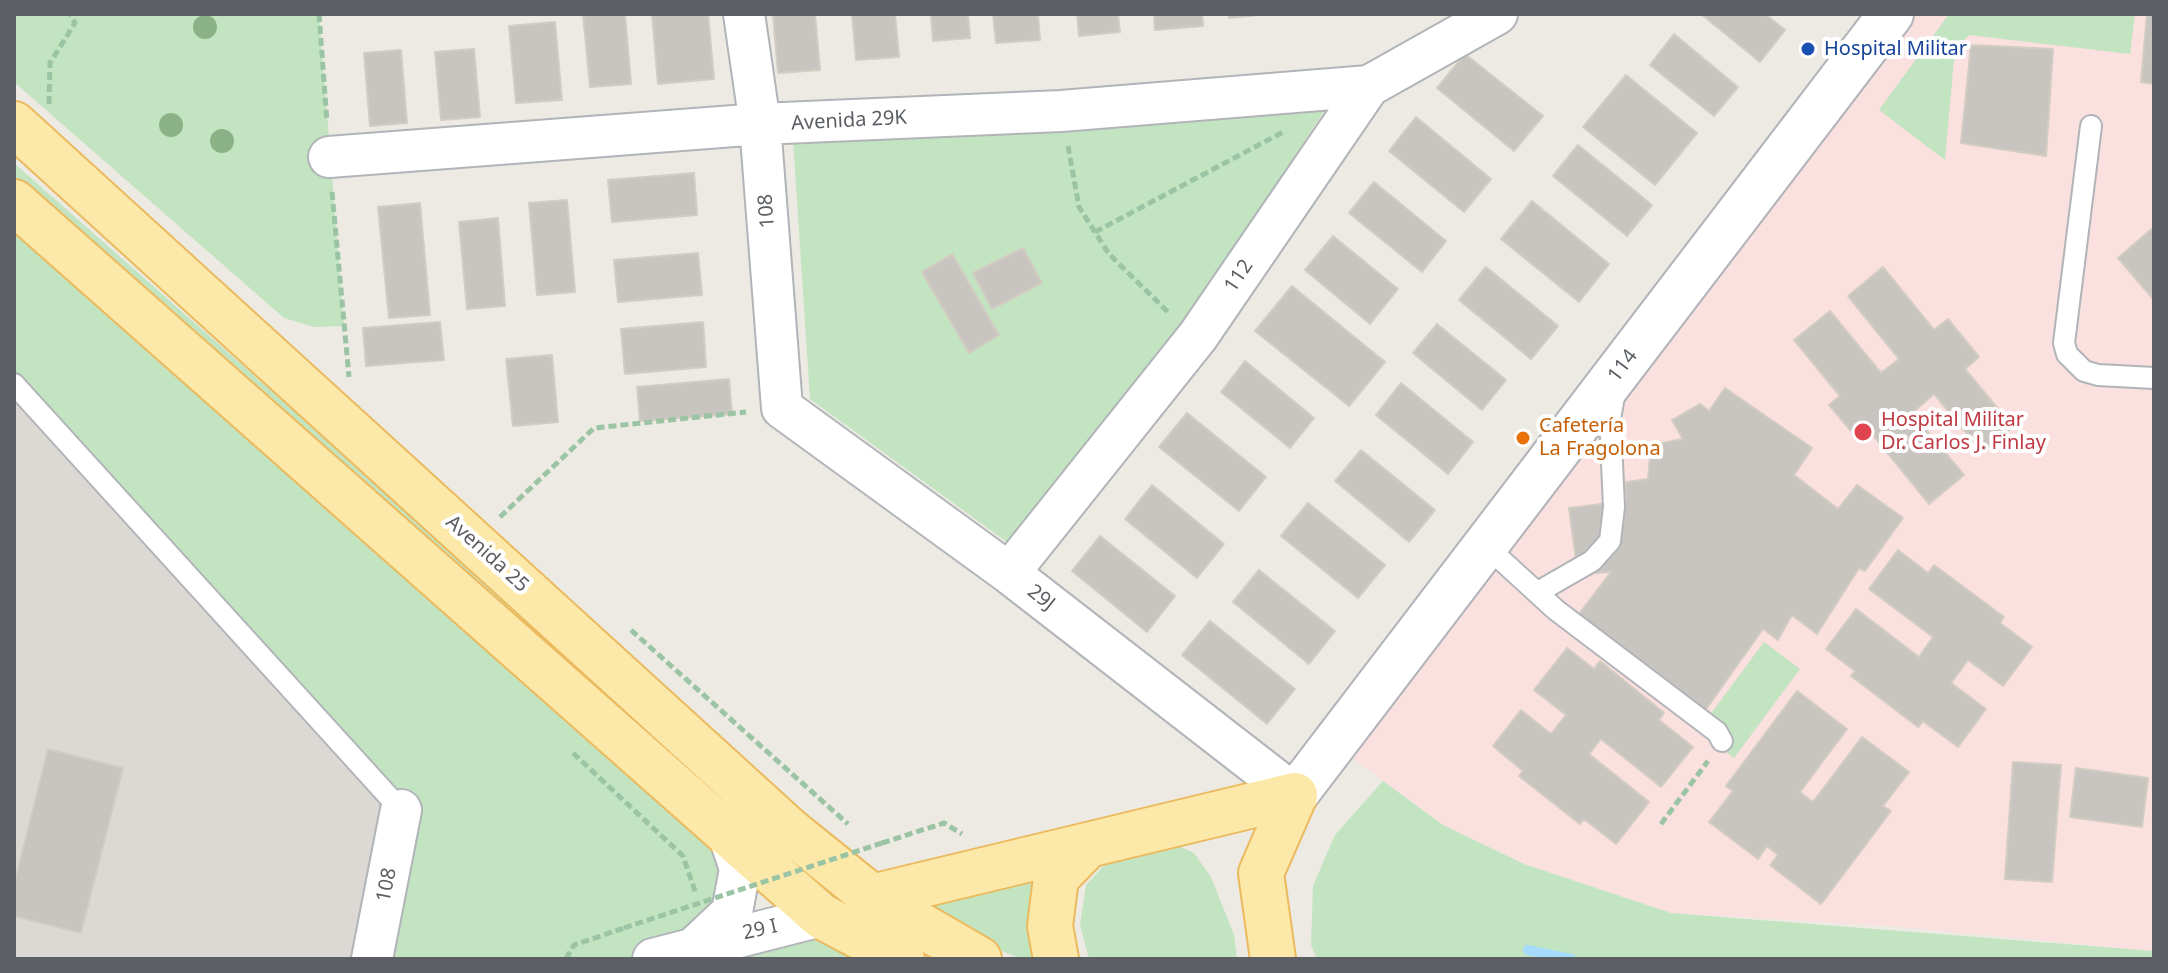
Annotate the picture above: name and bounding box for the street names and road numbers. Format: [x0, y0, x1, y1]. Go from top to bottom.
street label: Avenida 29K [791, 106, 907, 136]
street label: 108 [754, 193, 780, 229]
street label: 112 [1219, 255, 1259, 297]
street label: 114 [1603, 345, 1643, 387]
street label: Avenida 25 [441, 511, 533, 597]
street label: 29J [1022, 580, 1060, 616]
street label: 108 [372, 866, 402, 904]
street label: 29 I [740, 914, 780, 946]

